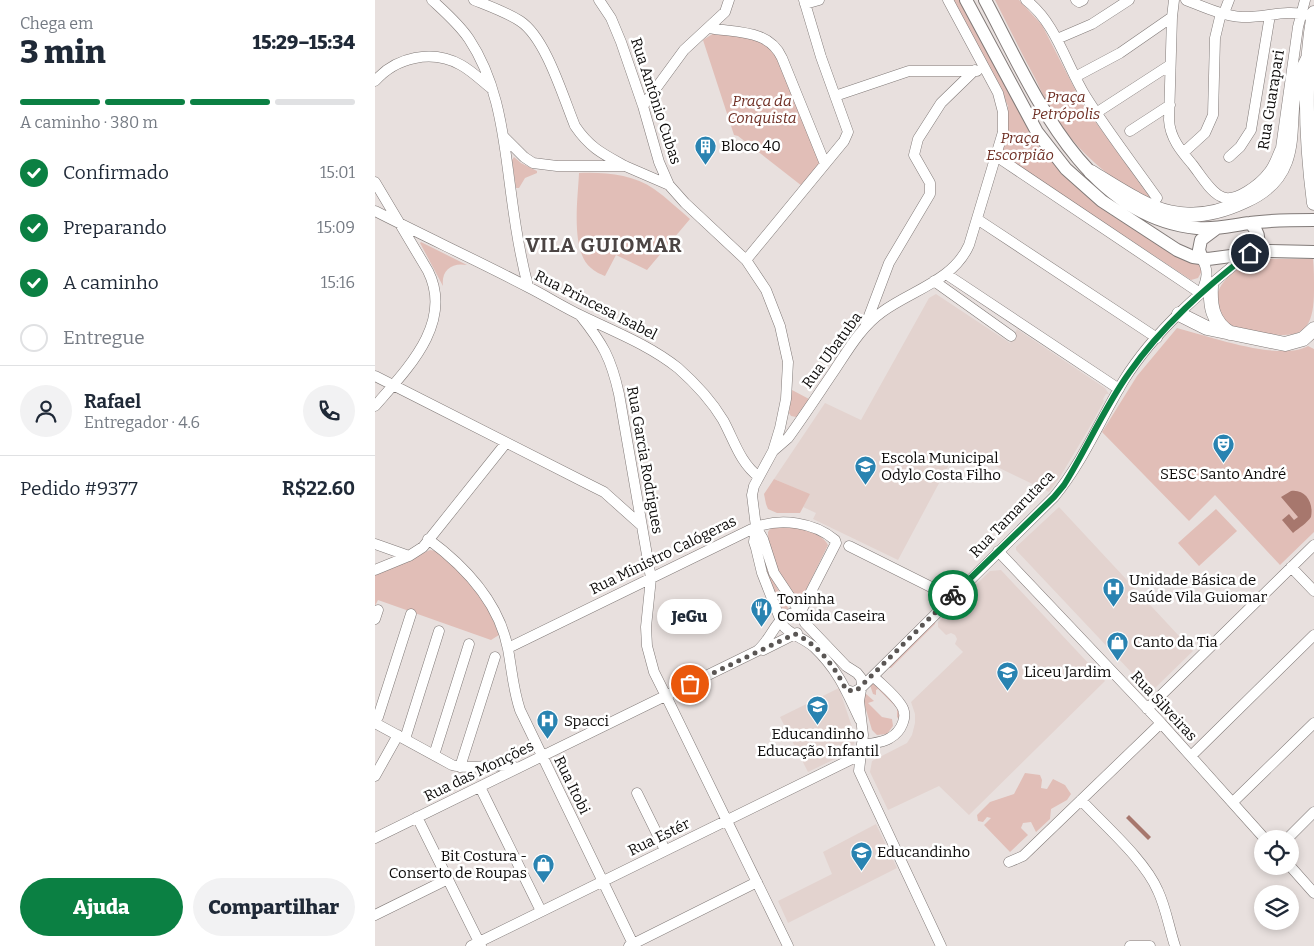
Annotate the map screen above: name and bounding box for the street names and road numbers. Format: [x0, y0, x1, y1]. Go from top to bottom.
street label: Rua Antônio Cubas [627, 35, 685, 167]
street label: Rua Guarapari [1254, 48, 1288, 151]
street label: Rua Princesa Isabel [532, 266, 660, 344]
street label: Rua Ubatuba [798, 308, 866, 392]
street label: Rua Garcia Rodrigues [623, 385, 667, 535]
street label: Rua Tamarutaca [966, 467, 1058, 561]
street label: Rua Ministro Calógeras [587, 512, 739, 598]
street label: Rua Silveiras [1127, 667, 1201, 745]
street label: Rua das Monções [421, 737, 537, 805]
street label: Rua Itobi [550, 753, 594, 817]
street label: Rua Estér [625, 814, 693, 860]

